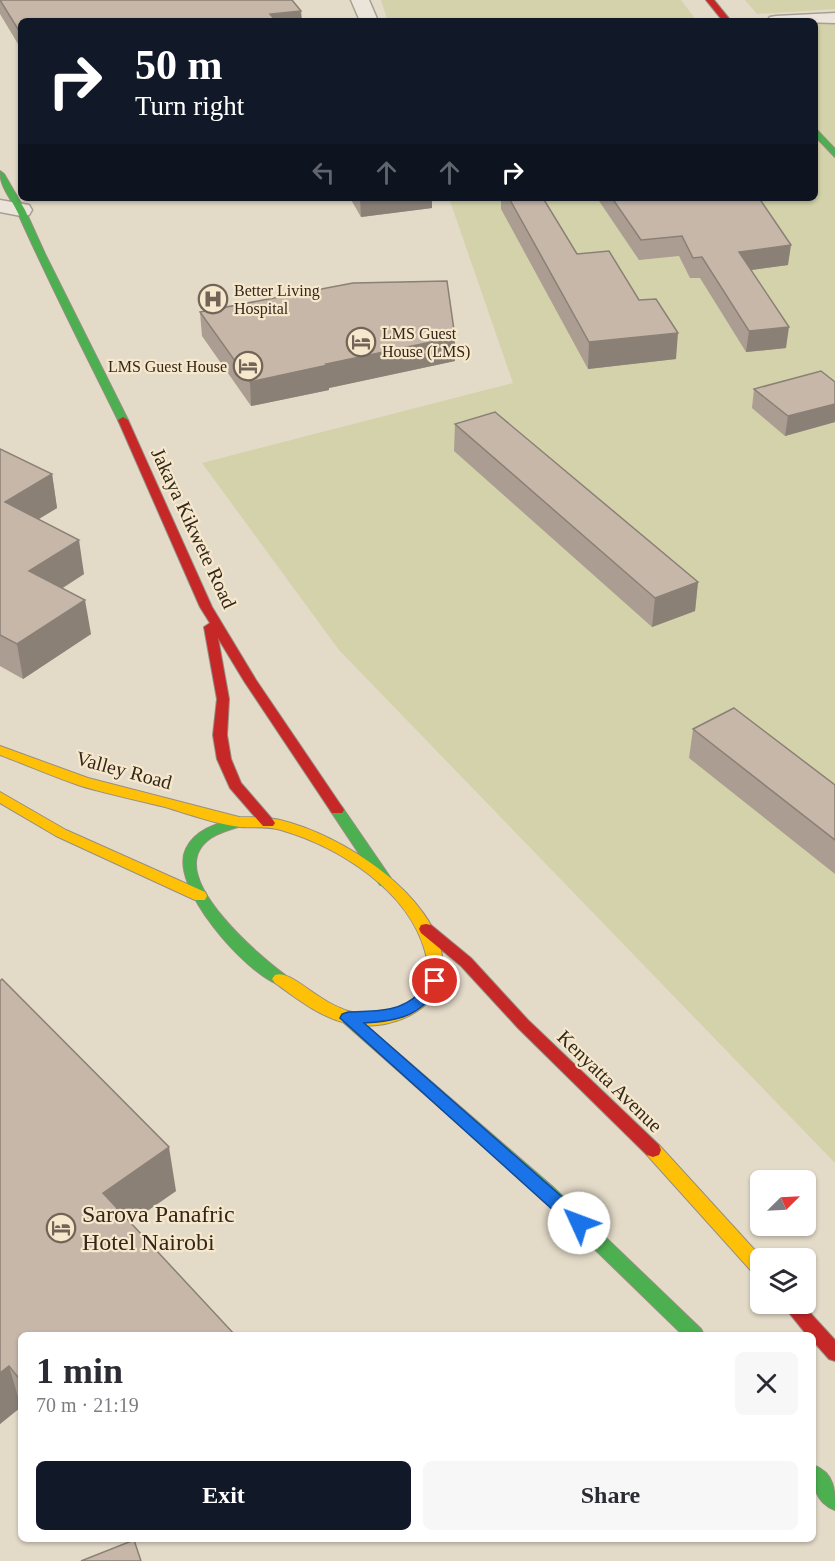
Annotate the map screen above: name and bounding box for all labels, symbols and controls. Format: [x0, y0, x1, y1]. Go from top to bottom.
icon: right [36, 42, 114, 120]
text: 50 m [135, 42, 223, 88]
text: Turn right [135, 91, 244, 121]
icon: left [307, 156, 340, 189]
icon: ahead [370, 156, 403, 189]
icon: ahead [433, 156, 466, 189]
icon: right [496, 156, 529, 189]
place label: Better Living Hospital [234, 282, 320, 318]
hospital icon: Better Living Hospital [197, 283, 229, 315]
place label: LMS Guest House (LMS) [382, 325, 470, 361]
hotel icon: LMS Guest House (LMS) [345, 326, 377, 358]
hotel icon: LMS Guest House [232, 350, 264, 382]
place label: LMS Guest House [108, 358, 227, 375]
street label: Jakaya Kikwete Road [146, 444, 241, 612]
street label: Valley Road [73, 747, 174, 794]
pin [409, 955, 460, 1006]
icon: arrive [418, 964, 451, 997]
street label: Kenyatta Avenue [552, 1026, 667, 1137]
north arrow [750, 1170, 816, 1236]
map controls [750, 1170, 816, 1314]
position arrow [547, 1191, 611, 1255]
place label: Sarova Panafric Hotel Nairobi [82, 1201, 235, 1255]
hotel icon: Sarova Panafric Hotel Nairobi [45, 1212, 77, 1244]
button: layers [750, 1248, 816, 1314]
text: 1 min [36, 1351, 123, 1391]
button: close [735, 1352, 798, 1415]
text: 70 m · 21:19 [36, 1394, 139, 1416]
button: Exit [36, 1461, 411, 1530]
button: Share [423, 1461, 798, 1530]

